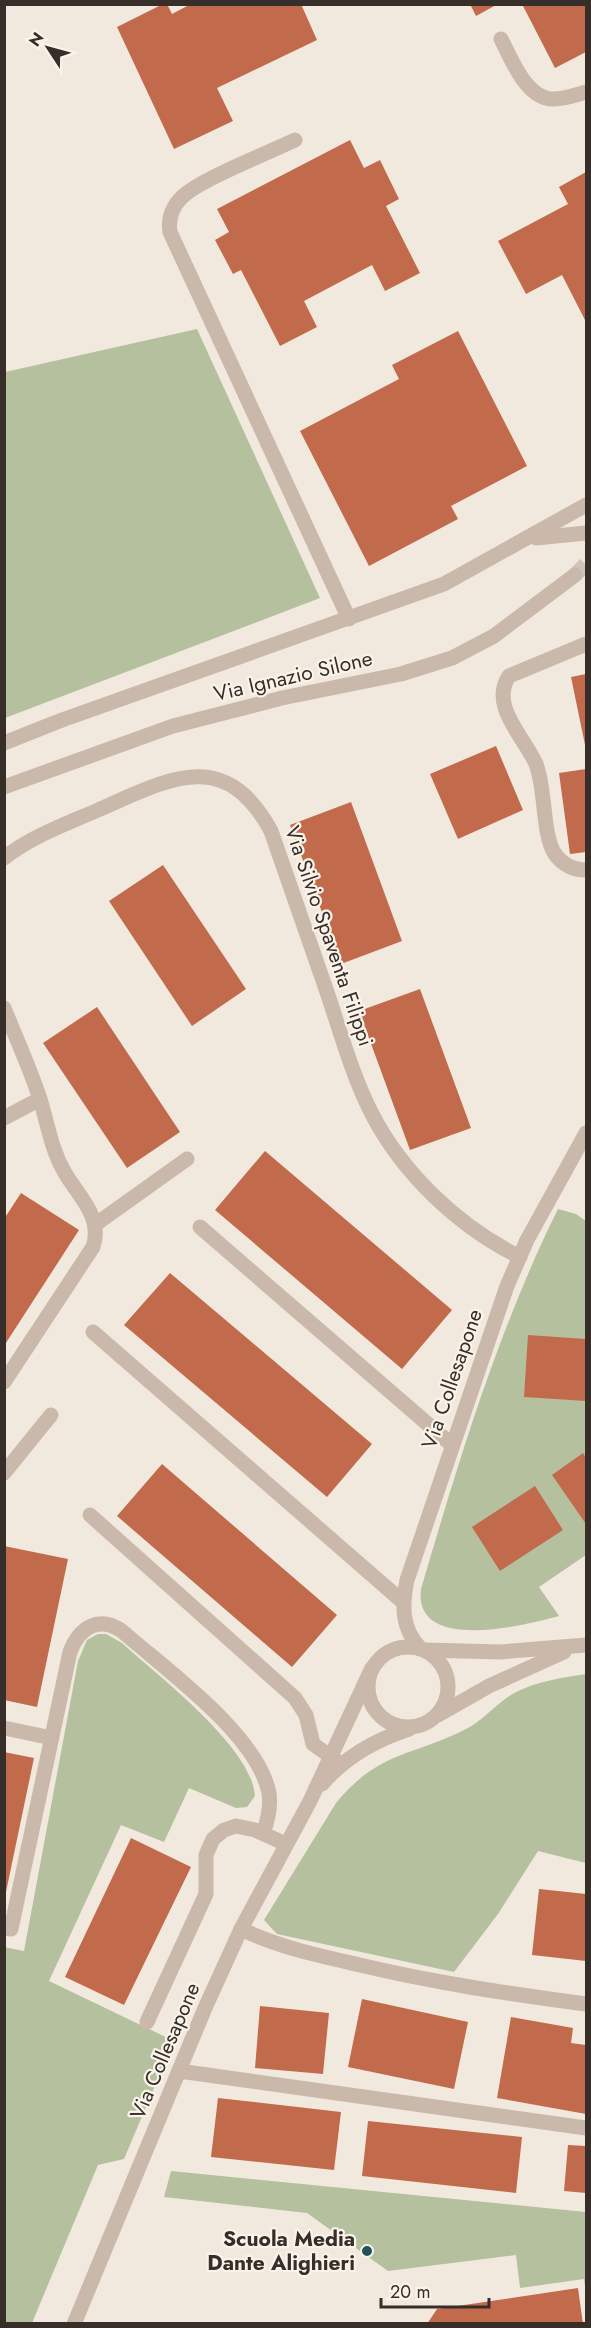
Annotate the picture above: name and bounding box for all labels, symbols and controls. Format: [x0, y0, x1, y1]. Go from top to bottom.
north arrow [18, 18, 78, 78]
text: N [23, 28, 49, 51]
street label: Via Ignazio Silone [211, 643, 375, 709]
street label: Via Silvio Spaventa Filippi [277, 822, 381, 1050]
street label: Via Collesapone [414, 1305, 490, 1453]
street label: Via Collesapone [123, 1978, 207, 2124]
place label: Scuola Media Dante Alighieri [207, 2224, 355, 2278]
marker: Scuola Media Dante Alighieri [360, 2244, 374, 2258]
scale bar [381, 2271, 489, 2309]
text: 20 m [390, 2279, 430, 2305]

